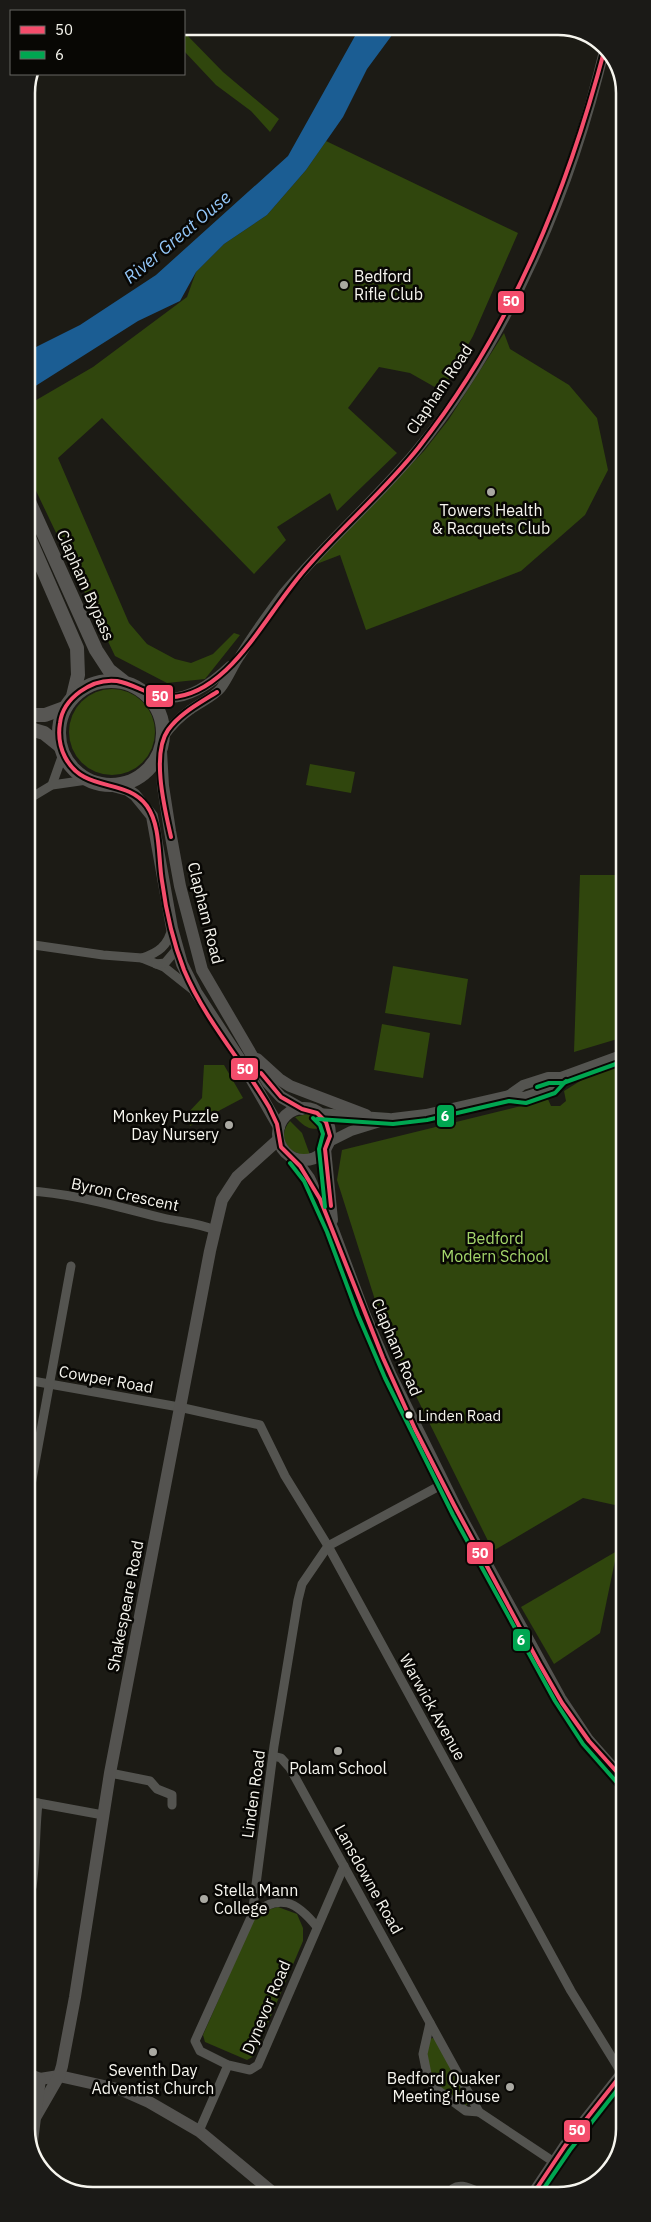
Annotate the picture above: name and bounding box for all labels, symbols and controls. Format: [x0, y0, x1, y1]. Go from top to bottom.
legend [10, 10, 185, 75]
text: 50 [55, 20, 73, 39]
text: 6 [55, 45, 64, 64]
water label: River Great Ouse [119, 186, 235, 288]
place label: Bedford Rifle Club [354, 266, 423, 304]
marker: Bedford Rifle Club [338, 279, 350, 291]
line badge: 50 [497, 290, 525, 314]
text: 50 [503, 292, 519, 310]
street label: Clapham Road [402, 340, 476, 438]
marker: Towers Health & Racquets Club [485, 486, 497, 498]
place label: Towers Health & Racquets Club [432, 500, 550, 538]
street label: Clapham Bypass [53, 527, 119, 643]
line badge: 50 [145, 684, 174, 708]
text: 50 [152, 687, 168, 705]
street label: Clapham Road [184, 860, 228, 966]
line badge: 50 [230, 1057, 259, 1081]
text: 50 [237, 1060, 253, 1078]
line badge: 6 [436, 1104, 455, 1128]
place label: Monkey Puzzle Day Nursery [113, 1106, 219, 1144]
text: 6 [441, 1107, 449, 1125]
marker: Monkey Puzzle Day Nursery [223, 1119, 235, 1131]
street label: Byron Crescent [69, 1173, 181, 1215]
park label: Bedford Modern School [441, 1228, 549, 1266]
street label: Clapham Road [367, 1295, 427, 1399]
street label: Cowper Road [57, 1361, 155, 1397]
place label: Linden Road [418, 1406, 501, 1425]
marker: Linden Road [404, 1410, 414, 1420]
street label: Shakespeare Road [102, 1539, 148, 1673]
line badge: 50 [466, 1541, 494, 1565]
text: 50 [472, 1544, 488, 1562]
line badge: 6 [512, 1628, 531, 1652]
text: 6 [517, 1631, 525, 1649]
street label: Warwick Avenue [396, 1650, 471, 1764]
marker: Polam School [332, 1745, 344, 1757]
street label: Linden Road [237, 1749, 269, 1839]
place label: Polam School [289, 1758, 387, 1778]
street label: Lansdowne Road [331, 1821, 407, 1937]
place label: Stella Mann College [214, 1880, 298, 1918]
marker: Stella Mann College [198, 1893, 210, 1905]
street label: Dynevor Road [237, 1957, 295, 2057]
marker: Seventh Day Adventist Church [147, 2046, 159, 2058]
place label: Seventh Day Adventist Church [92, 2060, 214, 2098]
place label: Bedford Quaker Meeting House [387, 2068, 500, 2106]
marker: Bedford Quaker Meeting House [504, 2081, 516, 2093]
line badge: 50 [563, 2119, 591, 2143]
text: 50 [569, 2121, 585, 2139]

